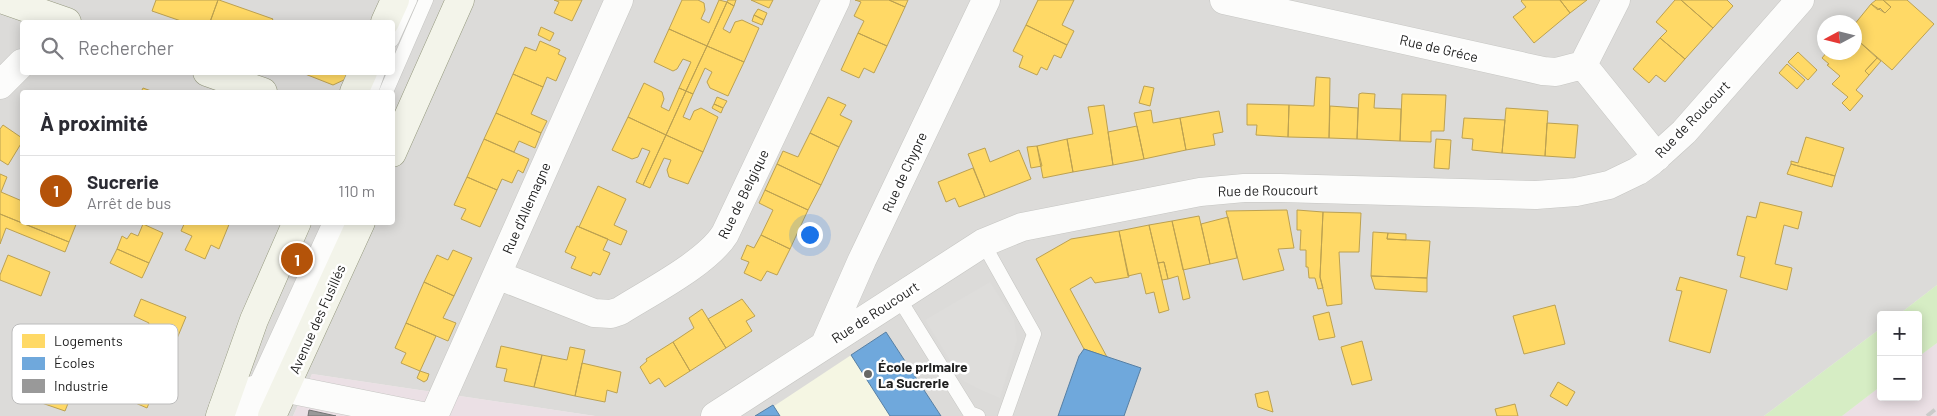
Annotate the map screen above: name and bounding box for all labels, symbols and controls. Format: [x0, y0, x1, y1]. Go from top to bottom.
north arrow [1817, 15, 1862, 60]
search box [20, 20, 395, 75]
street label: Rue de Gréce [1398, 31, 1480, 65]
icon: search [38, 34, 66, 62]
text: Rechercher [78, 36, 174, 59]
street label: Rue de Roucourt [1651, 77, 1733, 161]
text: À proximité [40, 110, 148, 135]
street label: Rue de Chypre [878, 129, 930, 215]
street label: Rue de Belgique [714, 146, 772, 242]
street label: Rue d'Allemagne [498, 160, 554, 256]
text: Sucrerie [87, 170, 159, 193]
text: 1 [53, 181, 59, 200]
text: 110 m [338, 181, 375, 200]
street label: Rue de Roucourt [1218, 181, 1318, 199]
text: Arrêt de bus [87, 193, 171, 212]
your location [797, 222, 823, 248]
pin: 1 [281, 240, 313, 278]
street label: Avenue des Fusillés [285, 261, 349, 376]
street label: Rue de Roucourt [828, 277, 922, 347]
map controls [1877, 311, 1922, 401]
button: + [1877, 311, 1922, 356]
legend [12, 324, 178, 404]
text: Logements [54, 332, 123, 349]
text: Écoles [54, 354, 95, 371]
button: − [1877, 356, 1922, 401]
place label: École primaire La Sucrerie [878, 358, 968, 391]
marker: École primaire La Sucrerie [862, 368, 874, 380]
text: Industrie [54, 377, 108, 394]

